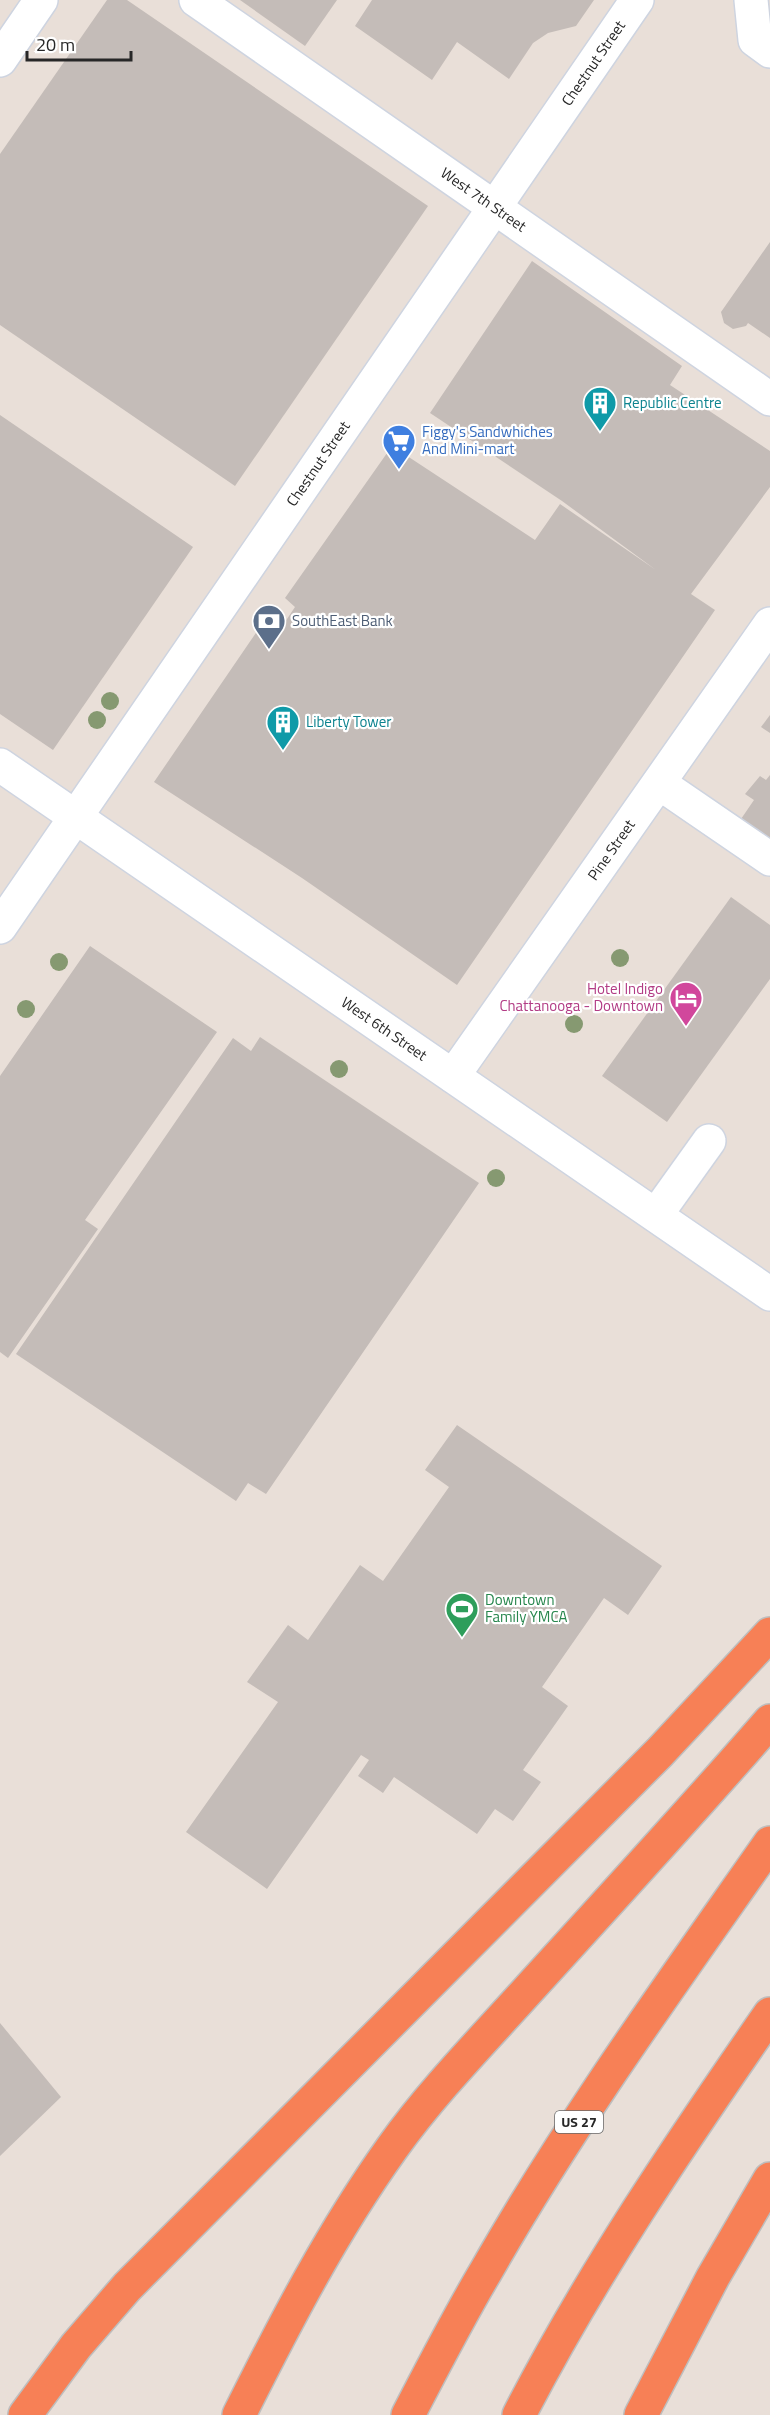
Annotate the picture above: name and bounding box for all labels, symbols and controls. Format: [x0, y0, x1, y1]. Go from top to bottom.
street label: Chestnut Street [555, 15, 631, 110]
scale bar [27, 24, 130, 62]
text: 20 m [36, 31, 75, 58]
street label: West 7th Street [436, 161, 532, 238]
building icon: Republic Centre [582, 385, 618, 432]
place label: Republic Centre [623, 391, 722, 414]
street label: Chestnut Street [280, 415, 356, 511]
place label: Figgy's Sandwhiches And Mini-mart [422, 420, 553, 460]
supermarket icon: Figgy's Sandwhiches And Mini-mart [381, 423, 417, 470]
bank icon: SouthEast Bank [251, 603, 287, 650]
place label: SouthEast Bank [292, 609, 393, 632]
building icon: Liberty Tower [265, 704, 301, 751]
place label: Liberty Tower [306, 710, 391, 733]
street label: Pine Street [582, 814, 641, 885]
place label: Hotel Indigo Chattanooga - Downtown [499, 977, 663, 1017]
hotel icon: Hotel Indigo Chattanooga - Downtown [668, 980, 704, 1027]
street label: West 6th Street [337, 991, 433, 1067]
place label: Downtown Family YMCA [485, 1588, 568, 1628]
sports icon: Downtown Family YMCA [444, 1591, 480, 1638]
road number: US 27 [555, 2111, 603, 2133]

